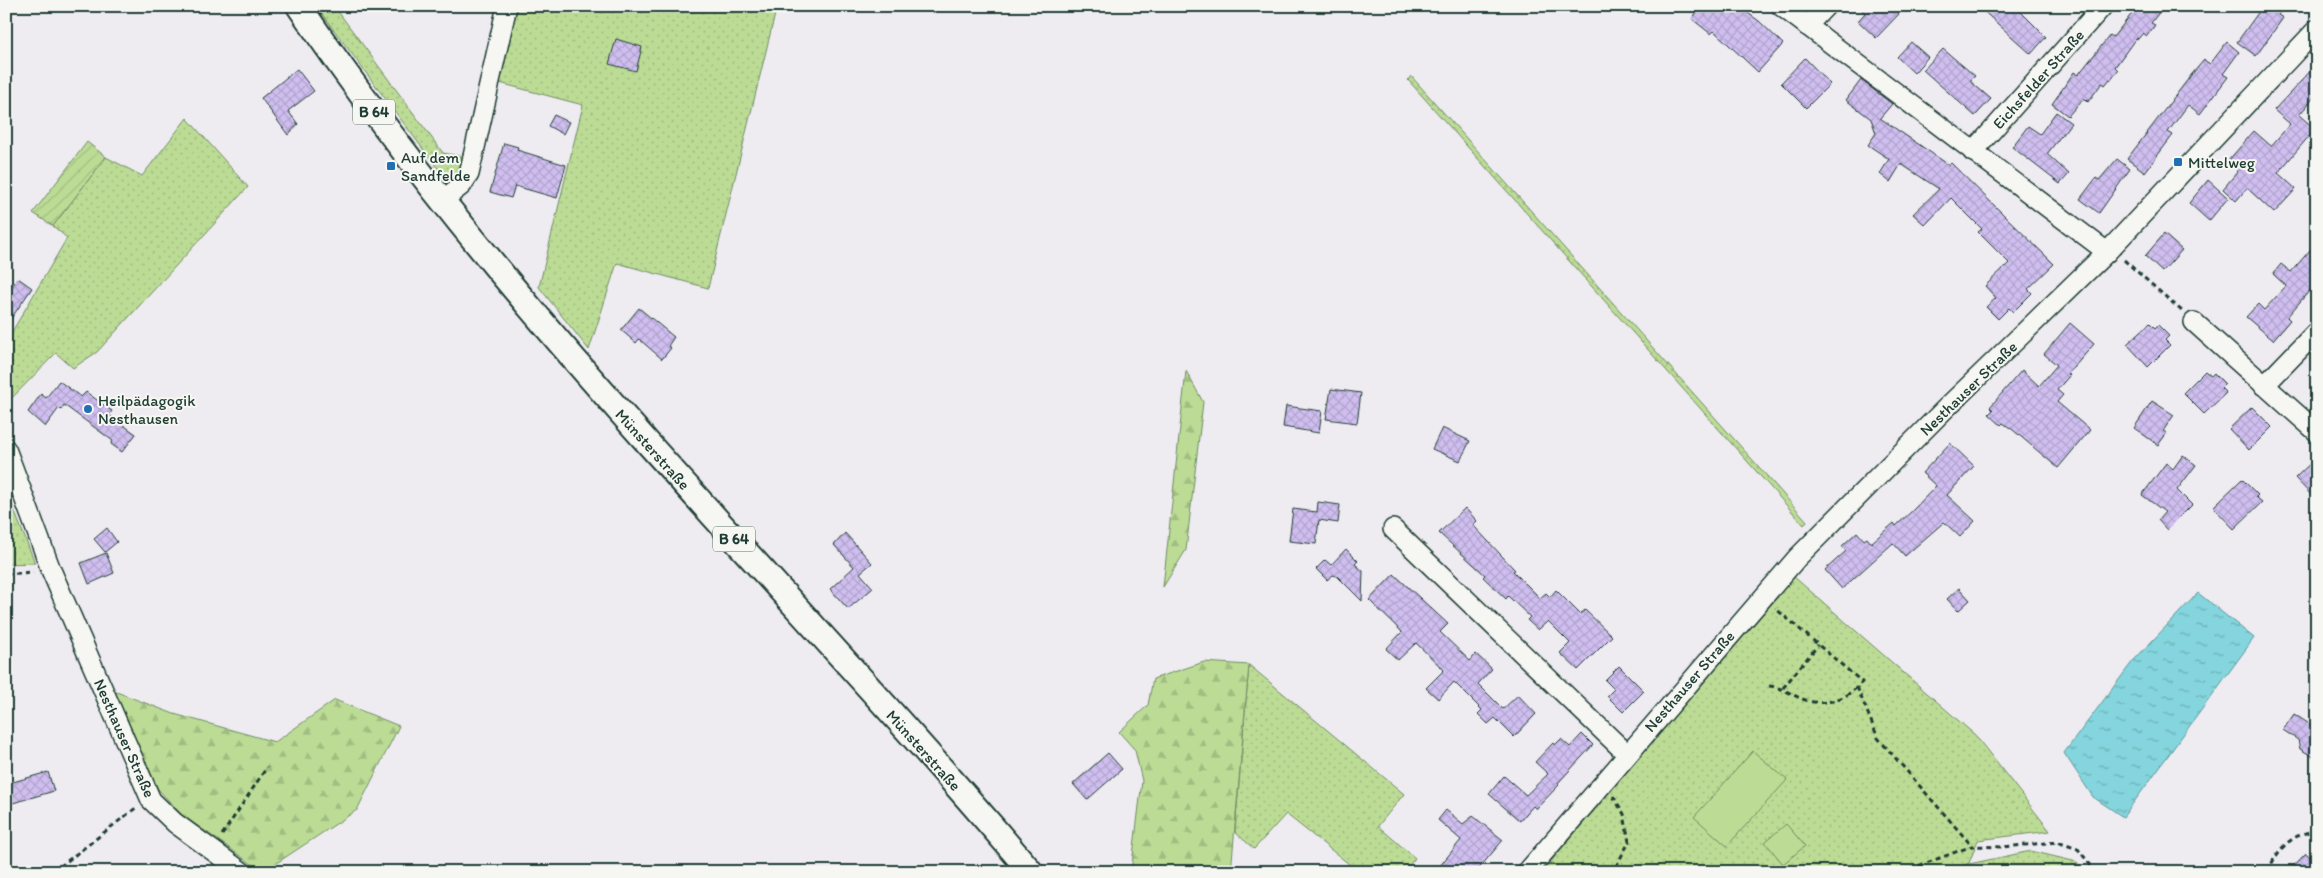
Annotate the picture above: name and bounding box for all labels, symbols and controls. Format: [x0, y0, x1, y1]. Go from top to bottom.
street label: Eichsfelder Straße [1989, 26, 2088, 133]
road number: B 64 [353, 100, 395, 124]
place label: Auf dem Sandfelde [401, 148, 471, 185]
place label: Mittelweg [2188, 153, 2256, 172]
marker: Mittelweg [2172, 156, 2184, 168]
marker: Auf dem Sandfelde [385, 160, 397, 172]
street label: Nesthauser Straße [1916, 337, 2021, 440]
place label: Heilpädagogik Nesthausen [98, 391, 196, 428]
marker: Heilpädagogik Nesthausen [82, 403, 94, 415]
street label: Münsterstraße [611, 405, 694, 494]
road number: B 64 [713, 526, 755, 552]
street label: Nesthauser Straße [1640, 627, 1739, 736]
street label: Nesthauser Straße [90, 676, 159, 801]
street label: Münsterstraße [882, 706, 965, 795]

